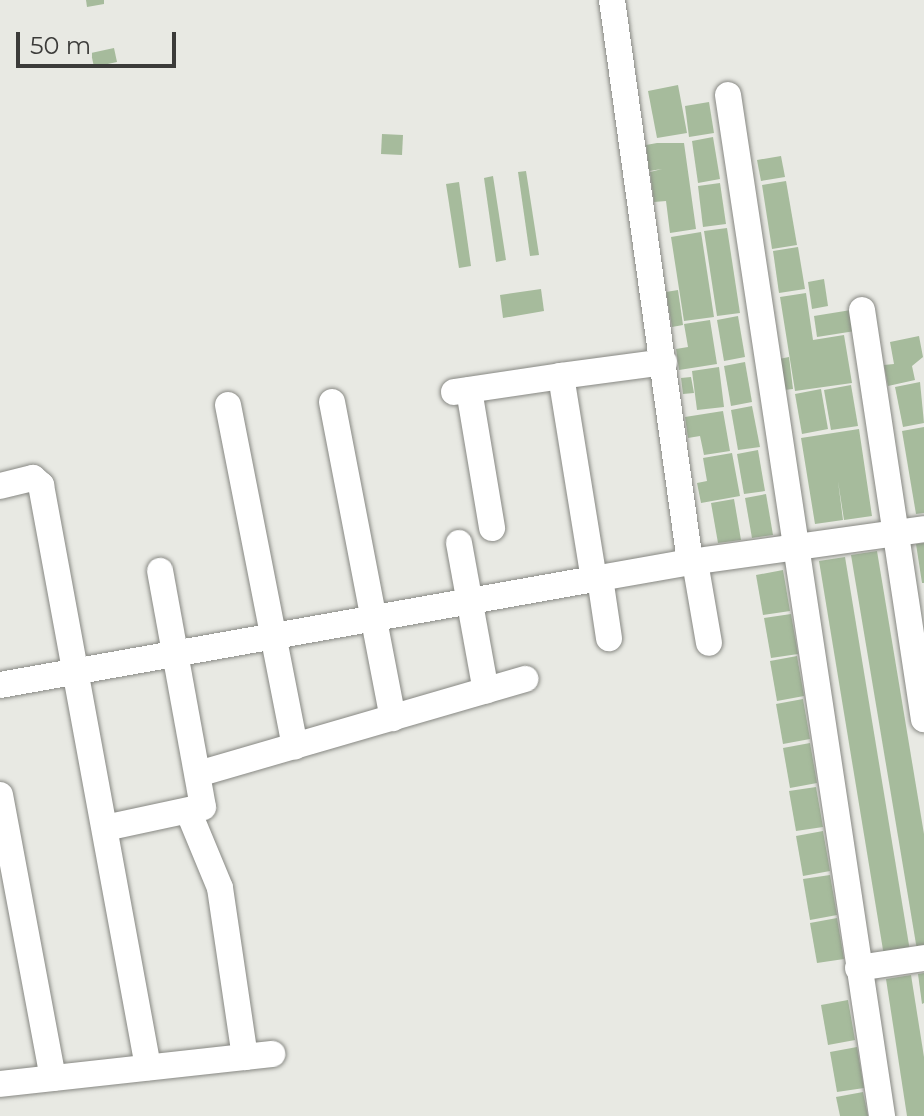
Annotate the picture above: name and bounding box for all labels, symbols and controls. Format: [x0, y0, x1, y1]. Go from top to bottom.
scale bar [20, 16, 180, 66]
text: 50 m [30, 31, 91, 60]

